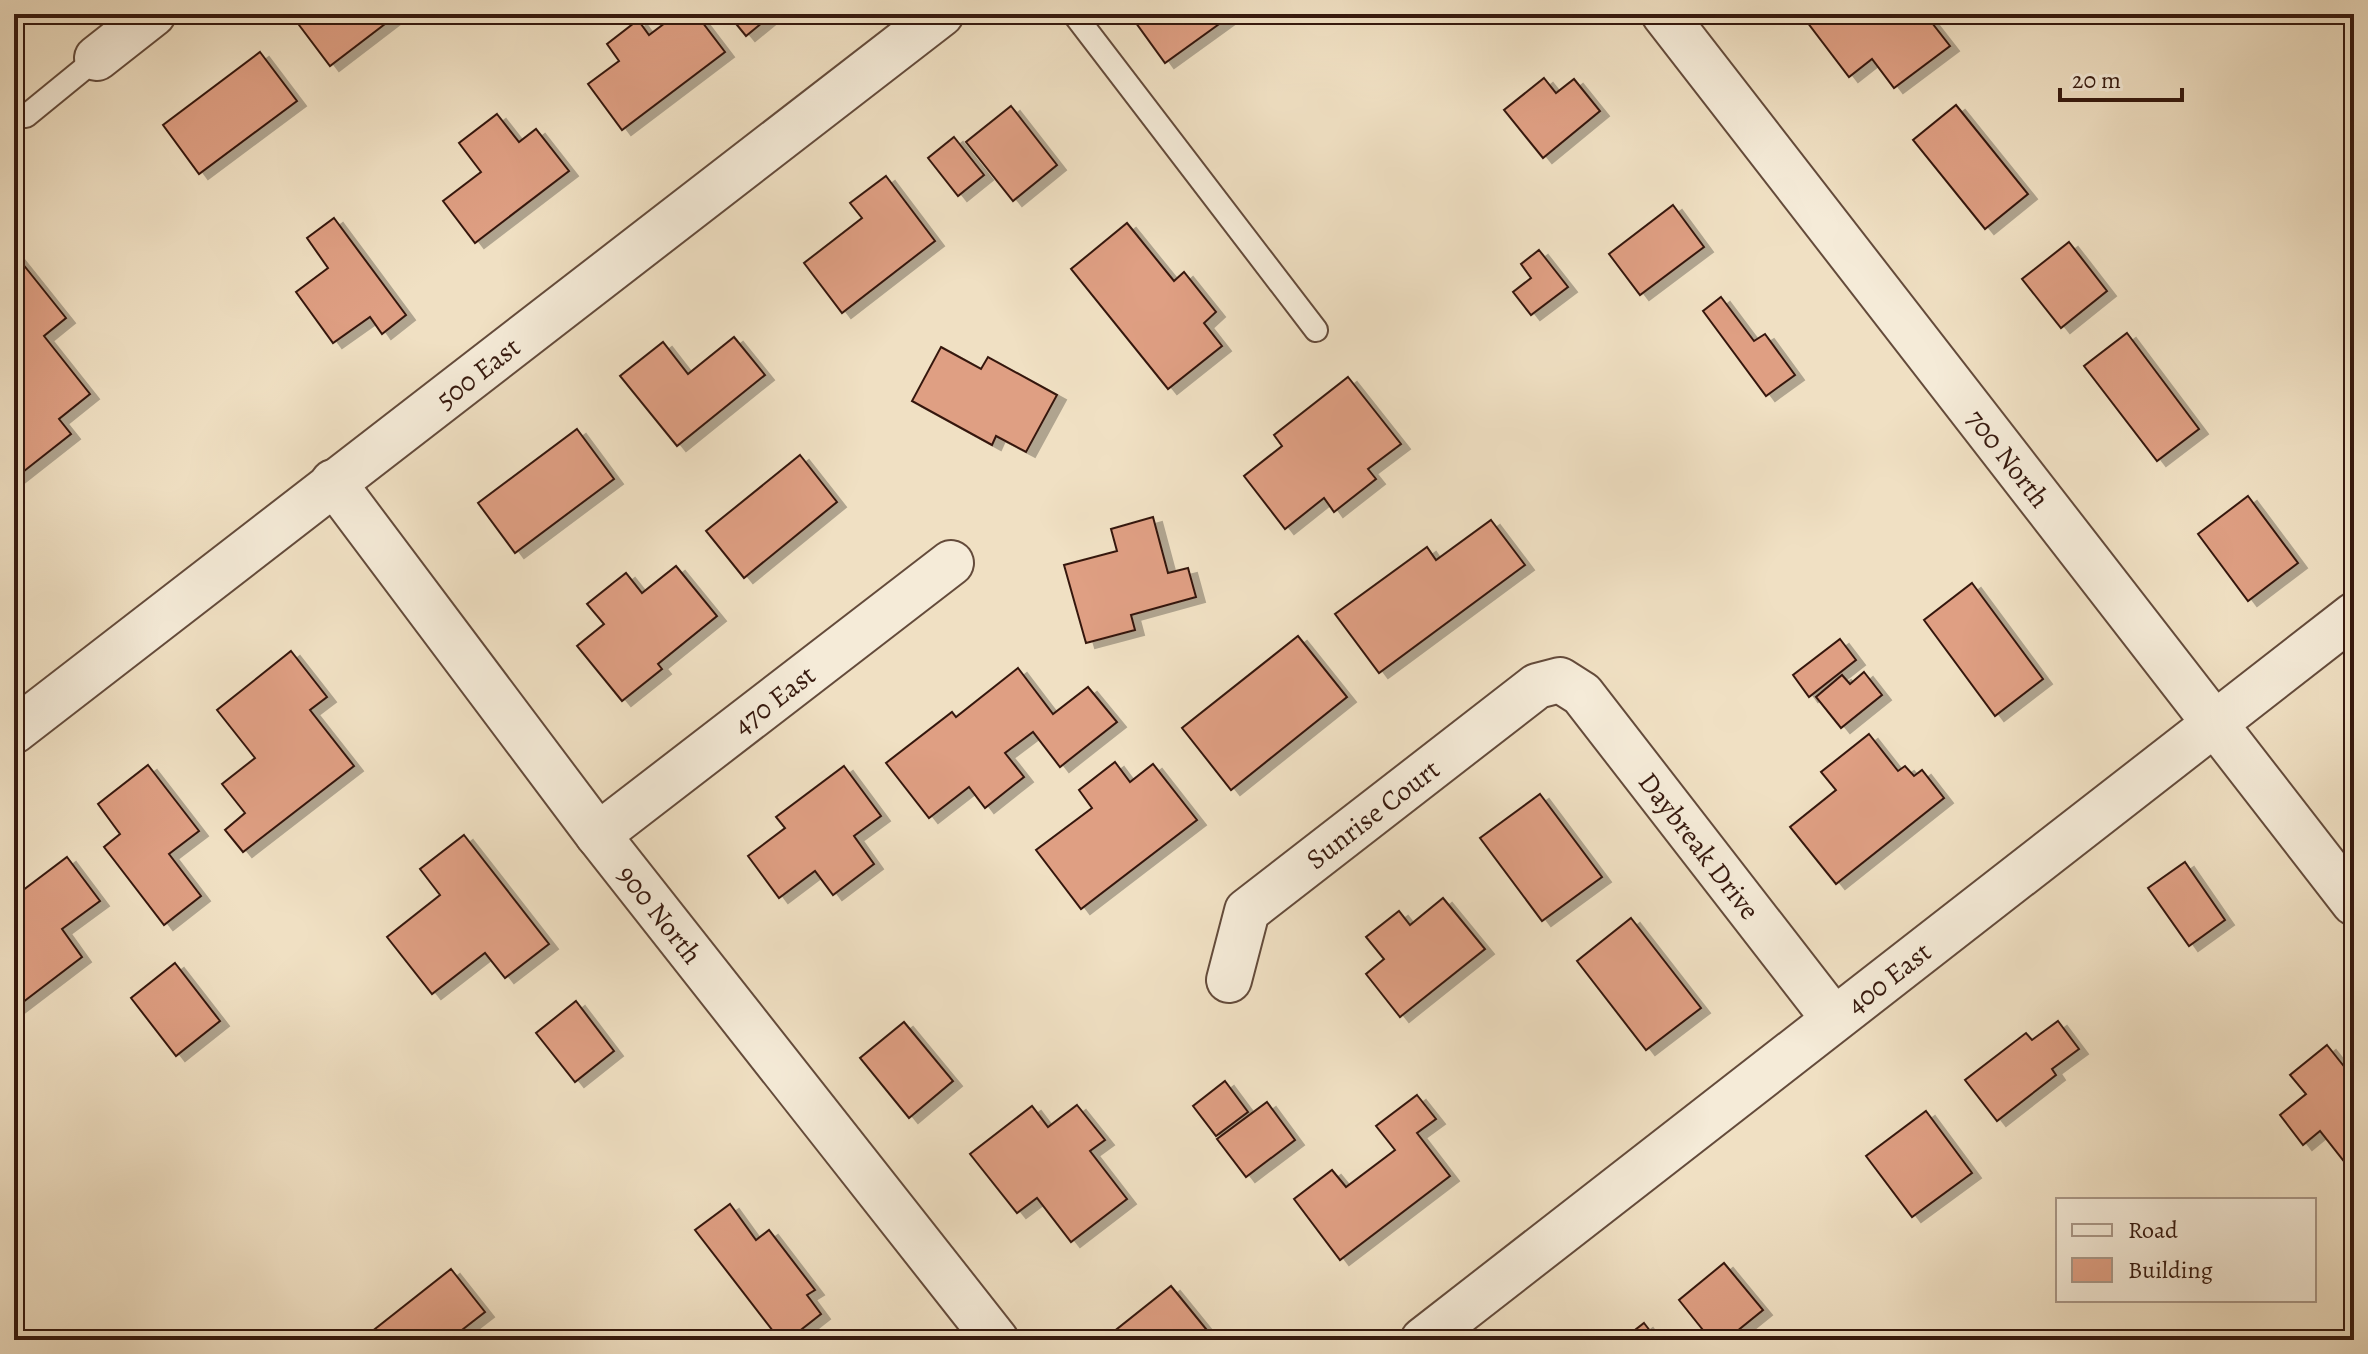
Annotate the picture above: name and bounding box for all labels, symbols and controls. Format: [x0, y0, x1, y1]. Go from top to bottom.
scale bar [2060, 52, 2182, 102]
text: 20 m [2072, 64, 2121, 96]
street label: 500 East [428, 329, 528, 418]
street label: 700 North [1957, 401, 2058, 516]
street label: 470 East [725, 656, 823, 744]
street label: Sunrise Court [1298, 751, 1448, 878]
street label: Daybreak Drive [1629, 764, 1768, 928]
street label: 900 North [608, 857, 711, 972]
street label: 400 East [1839, 933, 1939, 1023]
legend [2056, 1198, 2316, 1302]
text: Road [2128, 1214, 2178, 1246]
text: Building [2128, 1254, 2213, 1286]

